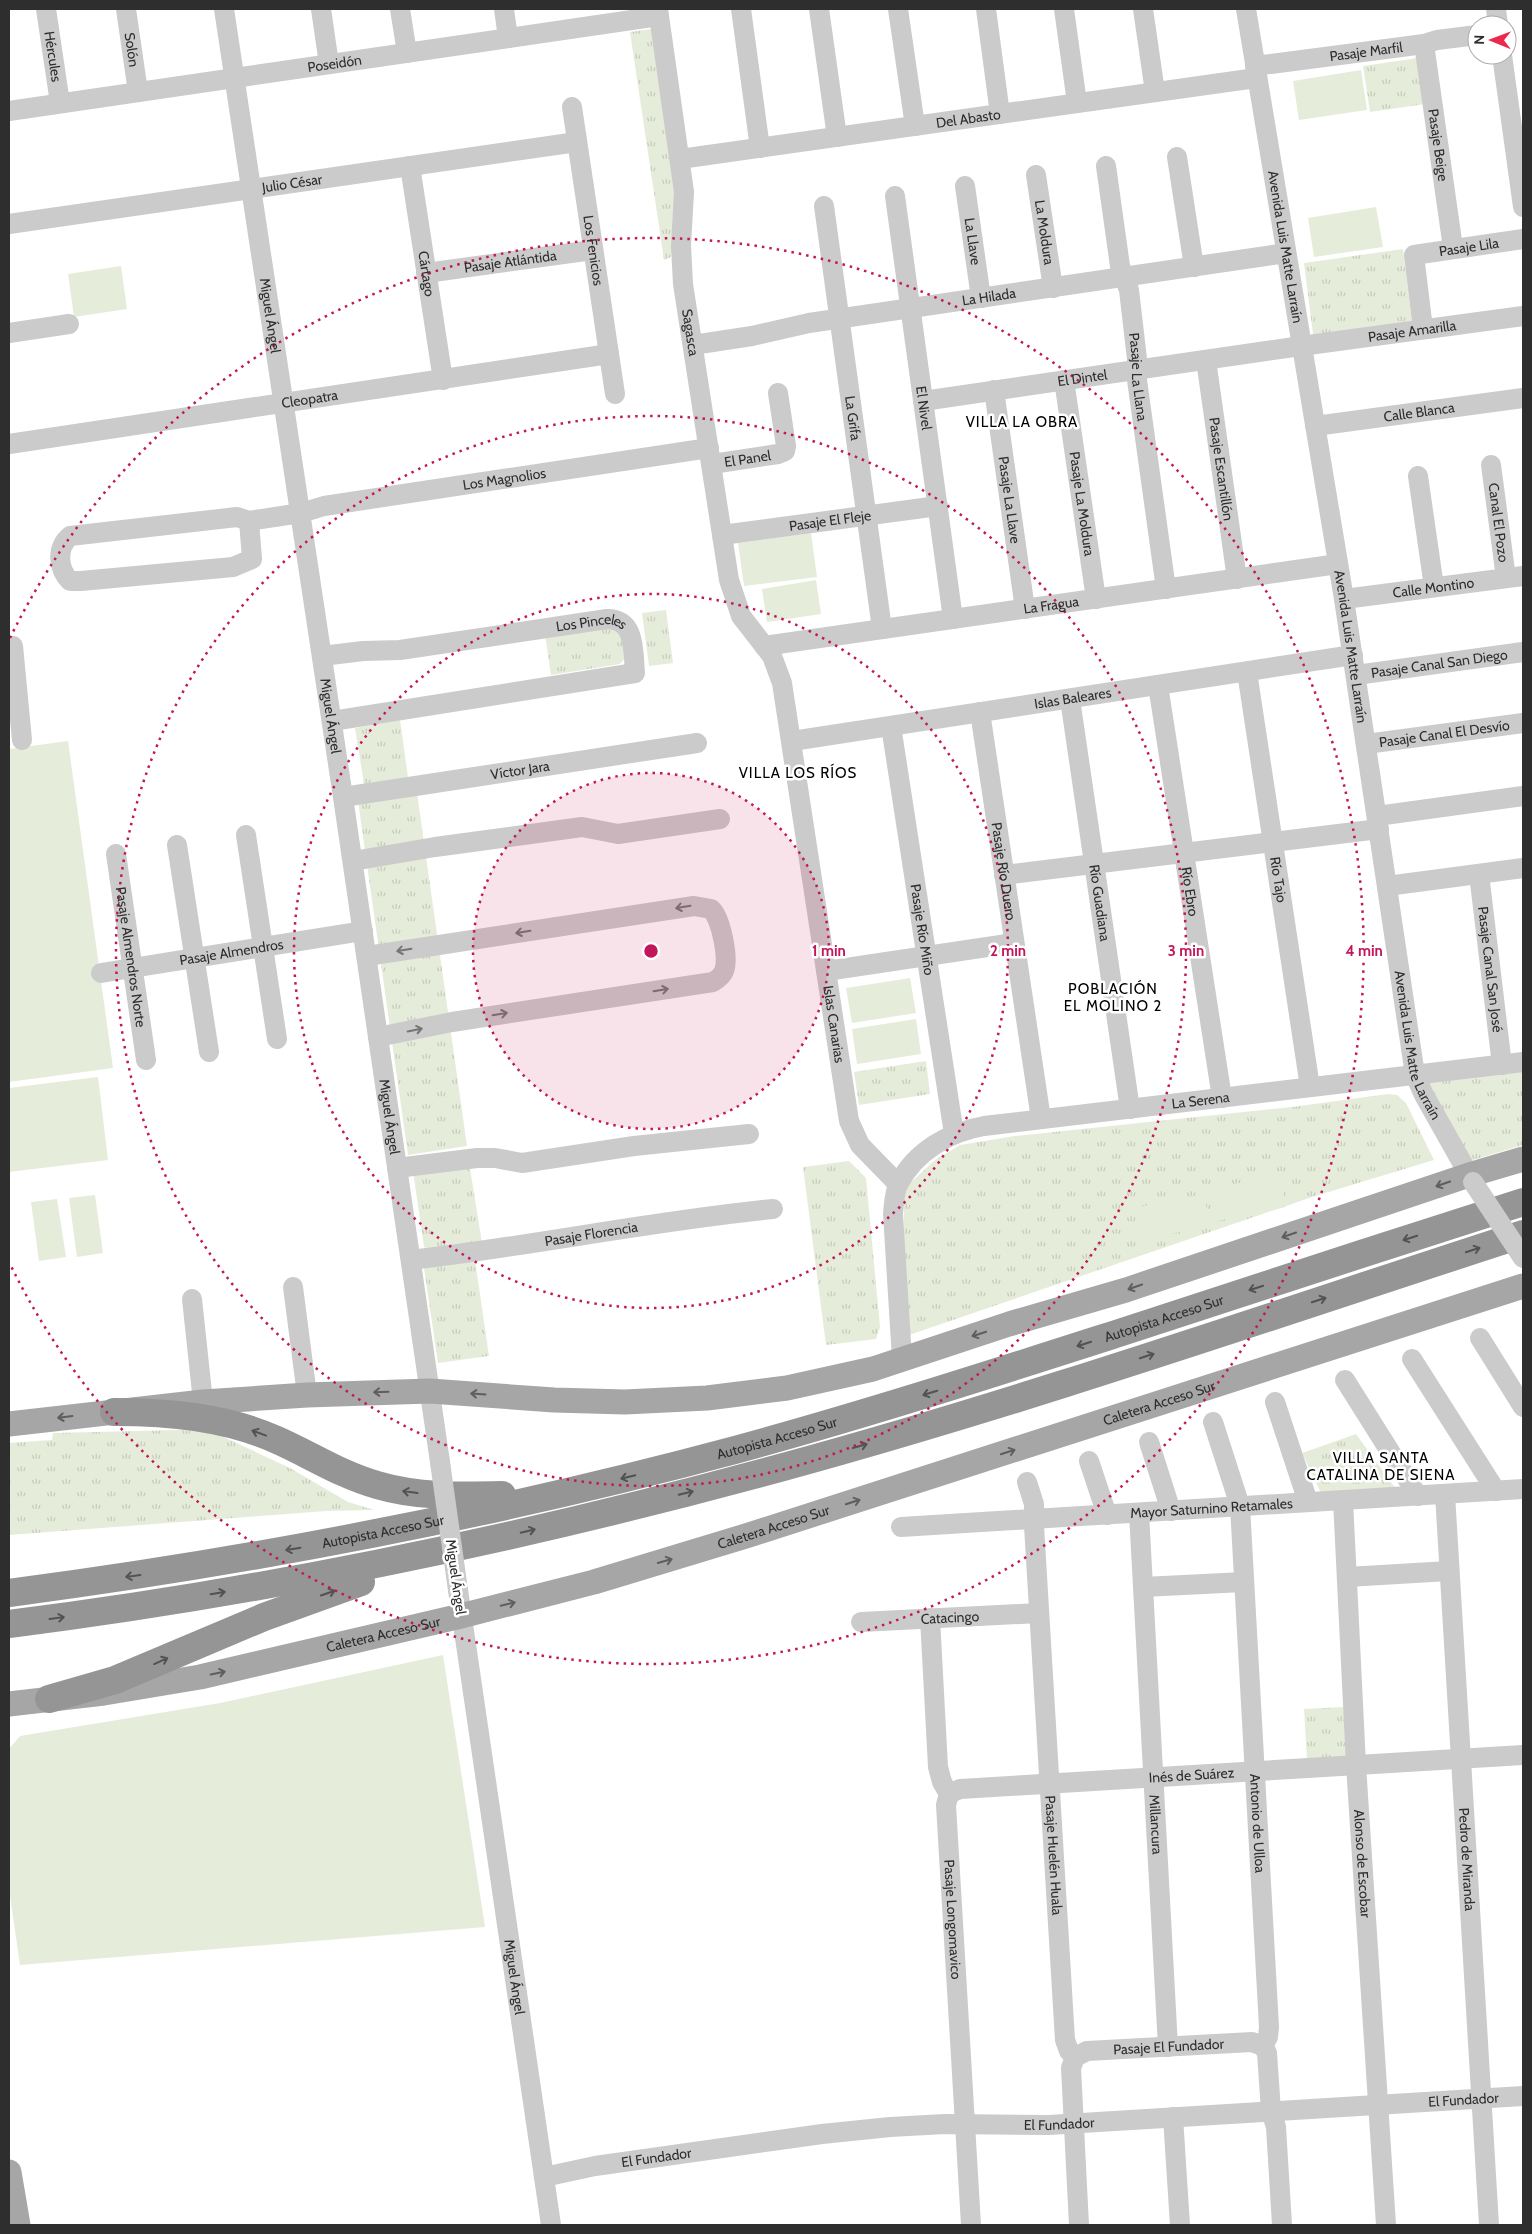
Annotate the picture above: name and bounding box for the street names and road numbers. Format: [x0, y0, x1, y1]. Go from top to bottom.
street label: Hércules [40, 30, 66, 83]
street label: Solón [120, 31, 143, 68]
street label: Pasaje Marfil [1328, 38, 1404, 65]
street label: Poseidón [306, 51, 363, 76]
street label: Del Abasto [935, 105, 1002, 132]
street label: Pasaje Beige [1424, 108, 1452, 182]
street label: Avenida Luis Matte Larraín [1264, 169, 1307, 325]
street label: Julio César [260, 170, 324, 197]
street label: La Moldura [1031, 199, 1058, 266]
street label: Los Fenicios [579, 214, 608, 287]
street label: La Llave [961, 217, 985, 266]
street label: Pasaje Lila [1438, 234, 1500, 260]
street label: Pasaje Atlántida [463, 246, 558, 277]
street label: Cártago [414, 250, 439, 298]
street label: Miguel Ángel [256, 277, 285, 355]
street label: La Hilada [961, 284, 1017, 309]
street label: Sagasca [678, 308, 703, 358]
street label: Pasaje Amarilla [1367, 316, 1457, 346]
street label: Pasaje La Llana [1125, 332, 1152, 422]
street label: El Dintel [1056, 365, 1109, 390]
street label: El Nivel [912, 385, 936, 432]
street label: Cleopatra [280, 386, 339, 412]
street label: La Grifa [841, 395, 865, 442]
street label: Calle Blanca [1382, 398, 1456, 426]
street label: Pasaje Escantillón [1205, 416, 1238, 522]
street label: El Panel [723, 446, 773, 471]
street label: Pasaje La Moldura [1066, 450, 1099, 558]
street label: Pasaje La Llave [994, 455, 1025, 545]
street label: Los Magnolios [462, 464, 547, 494]
street label: Canal El Pozo [1484, 482, 1513, 564]
street label: Pasaje El Fleje [788, 506, 872, 535]
street label: Avenida Luis Matte Larraín [1330, 569, 1371, 724]
street label: Calle Montino [1391, 573, 1475, 602]
street label: La Fragua [1022, 592, 1080, 618]
street label: Los Pinceles [555, 610, 632, 636]
street label: Pasaje Canal San Diego [1370, 645, 1509, 682]
street label: Miguel Ángel [316, 677, 345, 756]
street label: Islas Baleares [1033, 683, 1113, 713]
street label: Pasaje Canal El Desvío [1378, 716, 1511, 751]
street label: Víctor Jara [489, 757, 551, 783]
street label: Pasaje Río Duero [988, 821, 1020, 922]
street label: Río Tajo [1266, 855, 1291, 904]
street label: Río Guadiana [1085, 863, 1114, 943]
street label: Río Ebro [1177, 866, 1203, 918]
street label: Pasaje Río Miño [906, 883, 938, 977]
street label: Pasaje Almendros Norte [112, 885, 150, 1028]
street label: Pasaje Canal San José [1474, 905, 1507, 1033]
street label: Pasaje Almendros [178, 935, 285, 969]
street label: Avenida Luis Matte Larraín [1391, 969, 1445, 1123]
street label: Islas Canarias [819, 984, 849, 1064]
street label: Miguel Ángel [375, 1078, 404, 1156]
street label: La Serena [1170, 1088, 1231, 1113]
street label: Pasaje Florencia [543, 1218, 639, 1250]
street label: Autopista Acceso Sur [1102, 1290, 1226, 1346]
street label: Caletera Acceso Sur [1101, 1376, 1218, 1429]
street label: Autopista Acceso Sur [715, 1412, 840, 1463]
street label: Mayor Saturnino Retamales [1130, 1494, 1293, 1522]
street label: Caletera Acceso Sur [715, 1501, 832, 1553]
street label: Autopista Acceso Sur [320, 1510, 446, 1552]
street label: Miguel Ángel [442, 1538, 470, 1617]
street label: Catacingo [920, 1607, 980, 1628]
street label: Caletera Acceso Sur [324, 1612, 442, 1656]
street label: Inés de Suárez [1148, 1763, 1235, 1787]
street label: Antonio de Ulloa [1246, 1773, 1269, 1874]
street label: Millancura [1145, 1794, 1167, 1855]
street label: Pasaje Huelén Huala [1041, 1795, 1066, 1916]
street label: Pedro de Miranda [1455, 1807, 1479, 1912]
street label: Alonso de Escobar [1350, 1809, 1375, 1919]
street label: Pasaje Longomavico [940, 1859, 965, 1980]
street label: Miguel Ángel [500, 1938, 529, 2017]
street label: Pasaje El Fundador [1113, 2035, 1225, 2059]
street label: El Fundador [1428, 2088, 1500, 2111]
street label: El Fundador [1024, 2113, 1095, 2134]
street label: El Fundador [620, 2143, 693, 2171]

